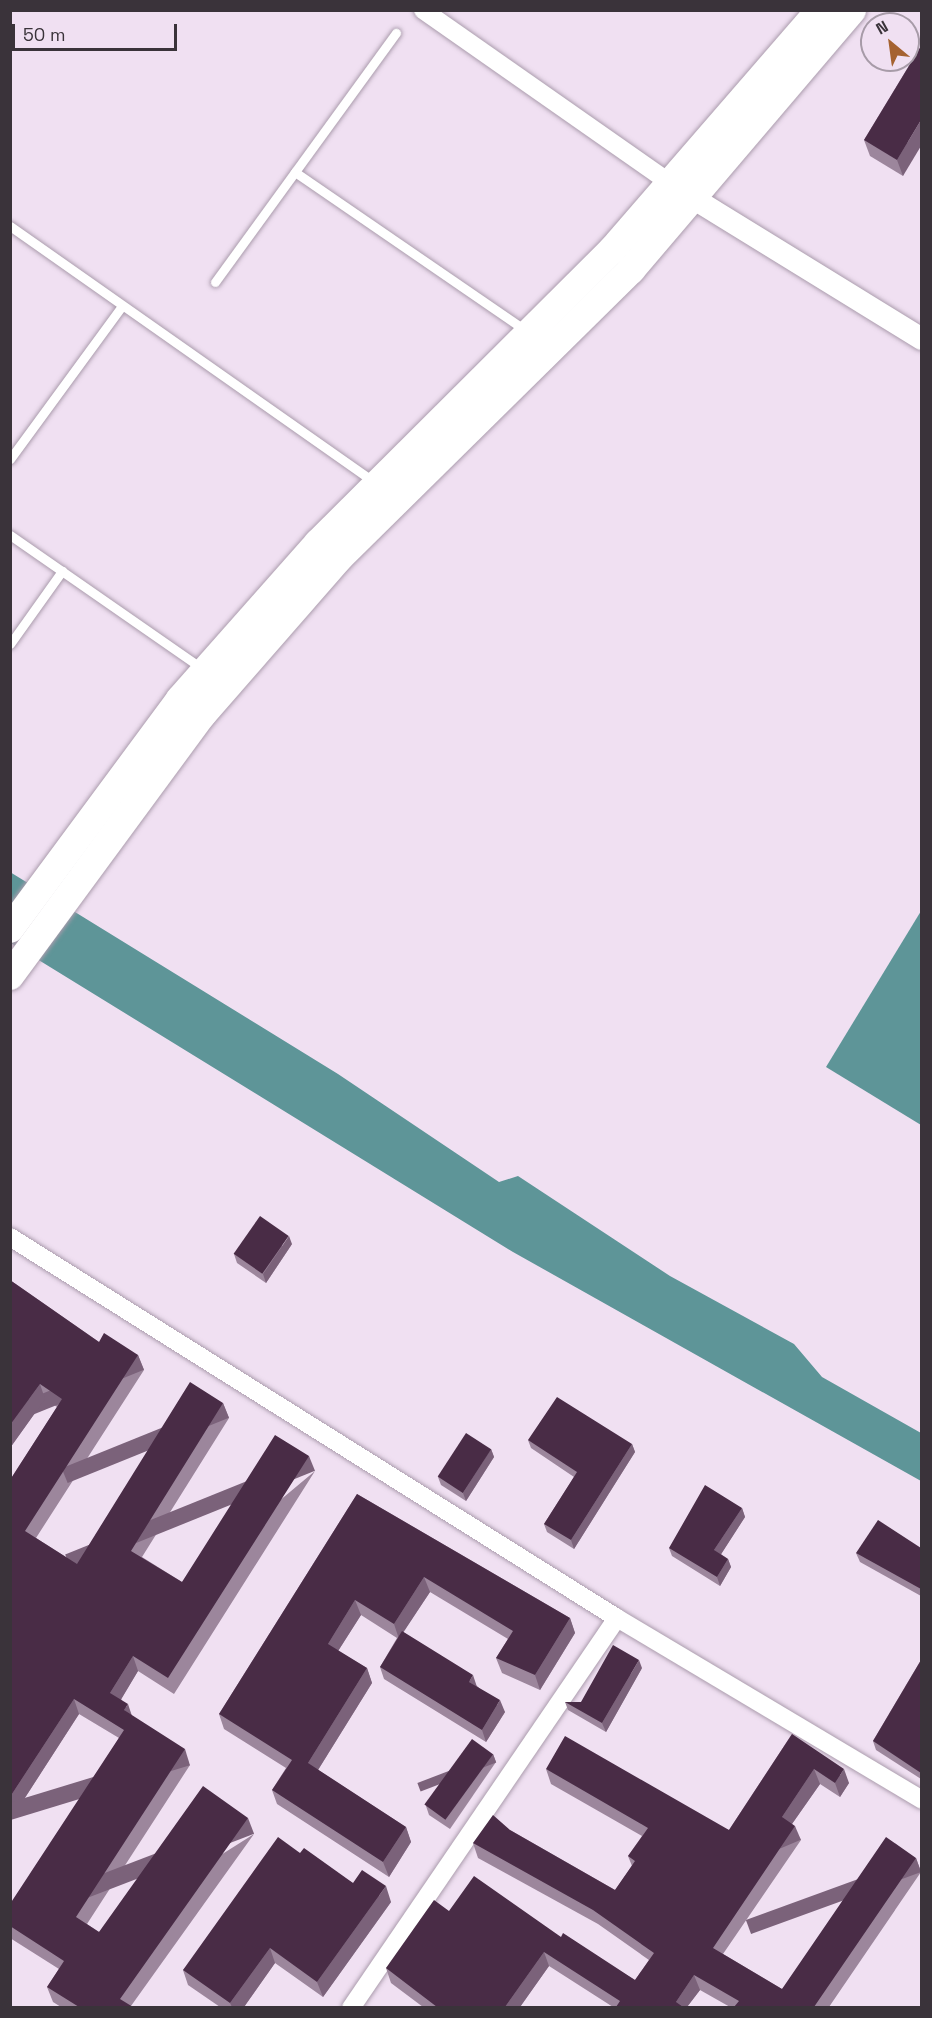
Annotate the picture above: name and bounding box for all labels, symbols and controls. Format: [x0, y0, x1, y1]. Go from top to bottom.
scale bar [15, 12, 180, 50]
north arrow [860, 12, 920, 72]
text: N [872, 16, 892, 39]
text: 50 m [23, 23, 65, 46]

